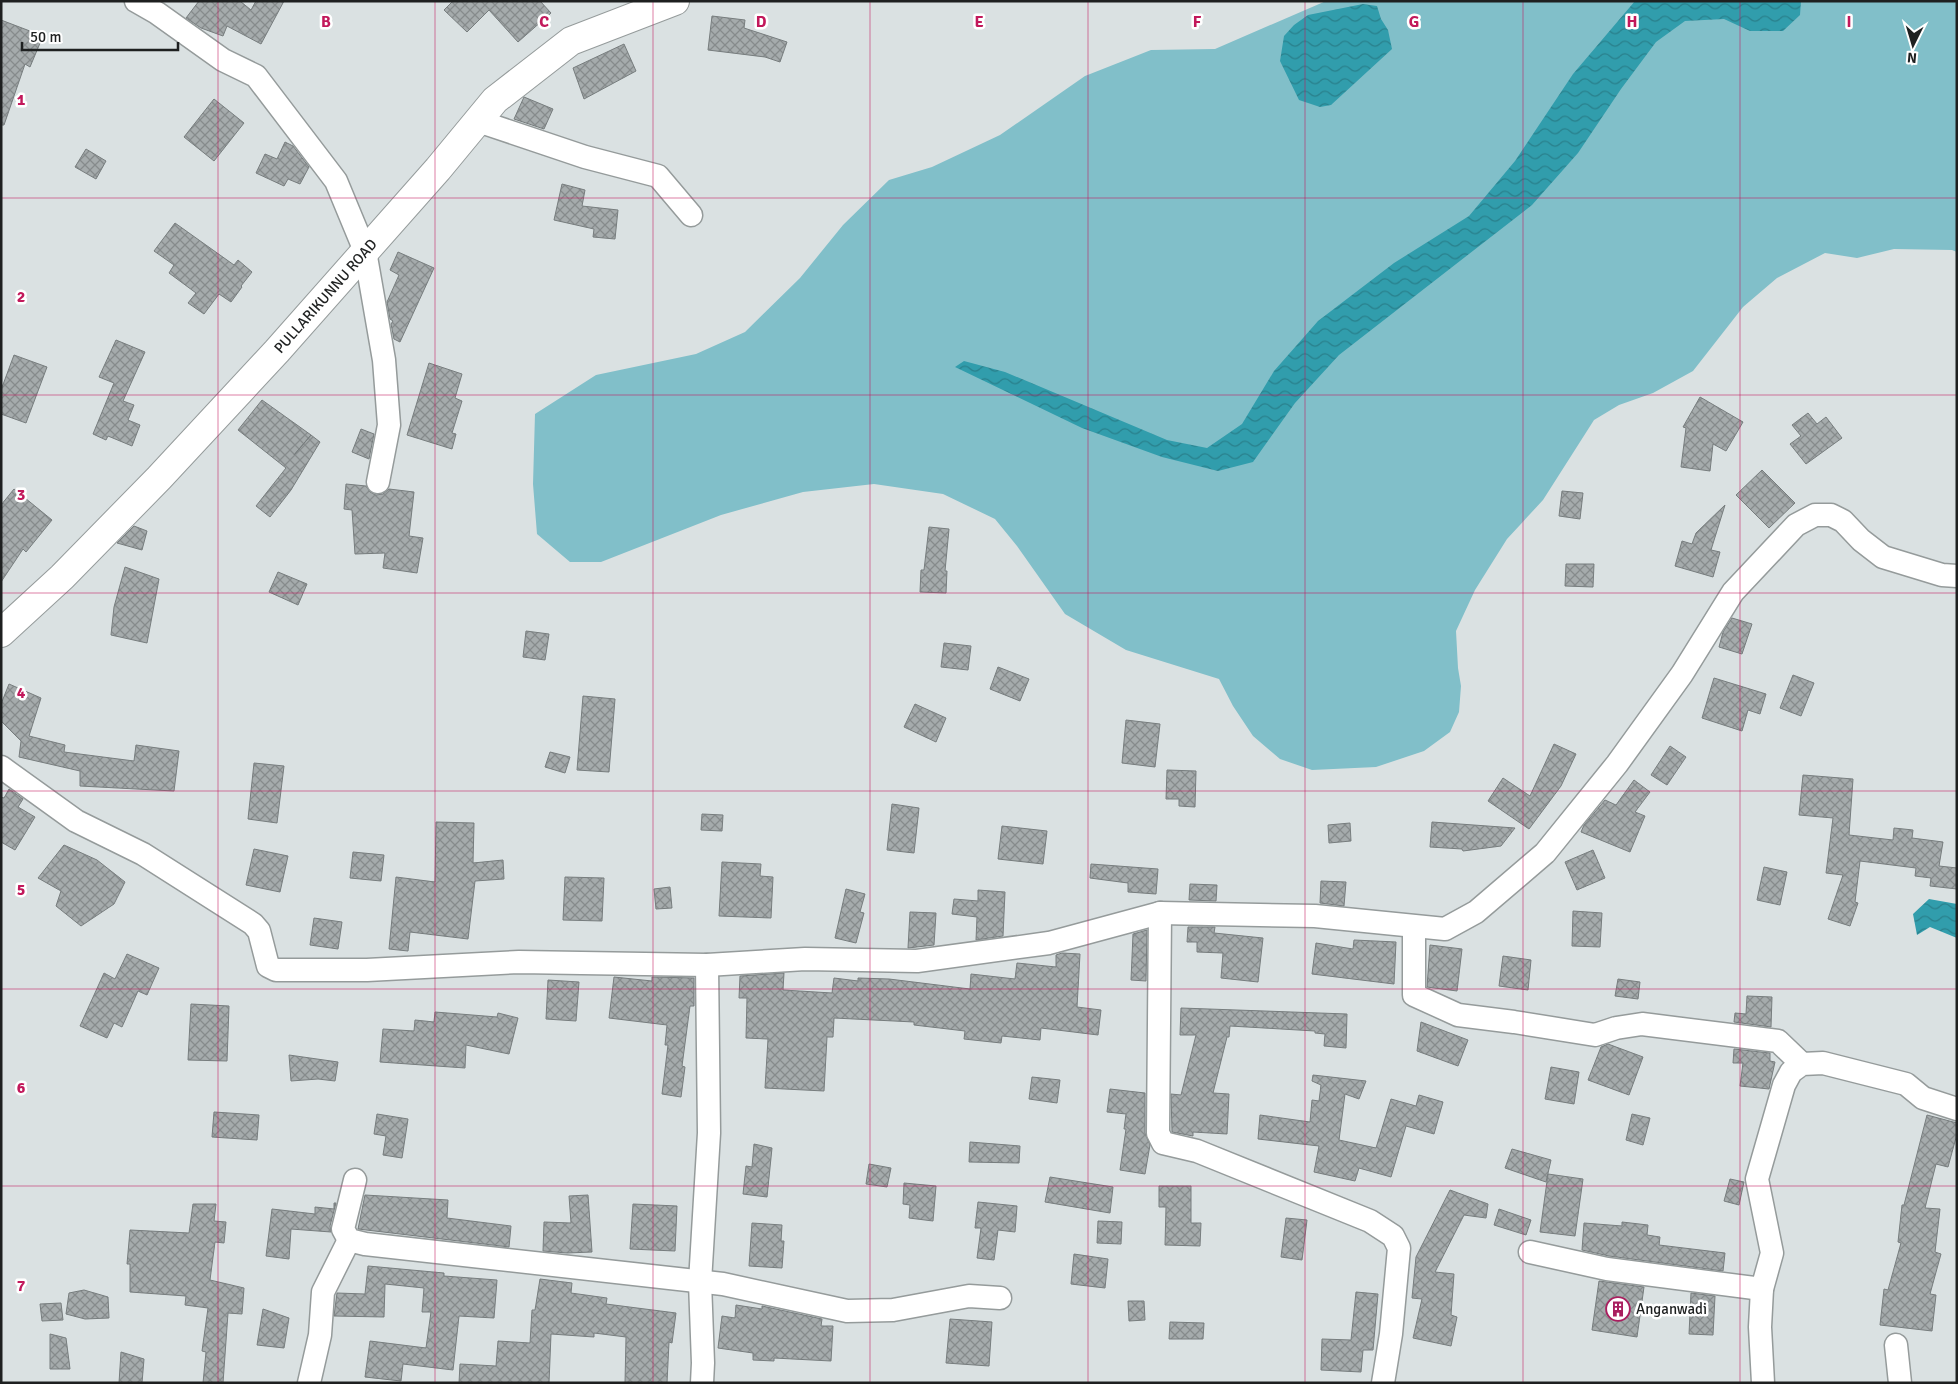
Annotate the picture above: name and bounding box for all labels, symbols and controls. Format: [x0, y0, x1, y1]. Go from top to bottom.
text: B [321, 12, 331, 32]
text: C [539, 12, 549, 32]
text: D [756, 12, 767, 32]
text: E [974, 12, 984, 32]
text: F [1193, 12, 1202, 32]
text: G [1409, 12, 1419, 32]
text: H [1627, 12, 1637, 32]
text: I [1846, 12, 1852, 32]
scale bar [22, 20, 179, 52]
north arrow [1888, 20, 1938, 70]
text: 50 m [30, 28, 61, 46]
text: N [1906, 49, 1918, 66]
text: 1 [17, 90, 26, 110]
street label: PULLARIKUNNU ROAD [270, 235, 381, 357]
text: 2 [17, 287, 25, 307]
text: 3 [17, 485, 25, 505]
text: 4 [17, 683, 26, 703]
text: 5 [17, 880, 25, 900]
text: 6 [17, 1078, 26, 1098]
text: 7 [17, 1276, 26, 1296]
building icon: Anganwadi [1605, 1296, 1631, 1322]
place label: Anganwadi [1636, 1300, 1707, 1318]

